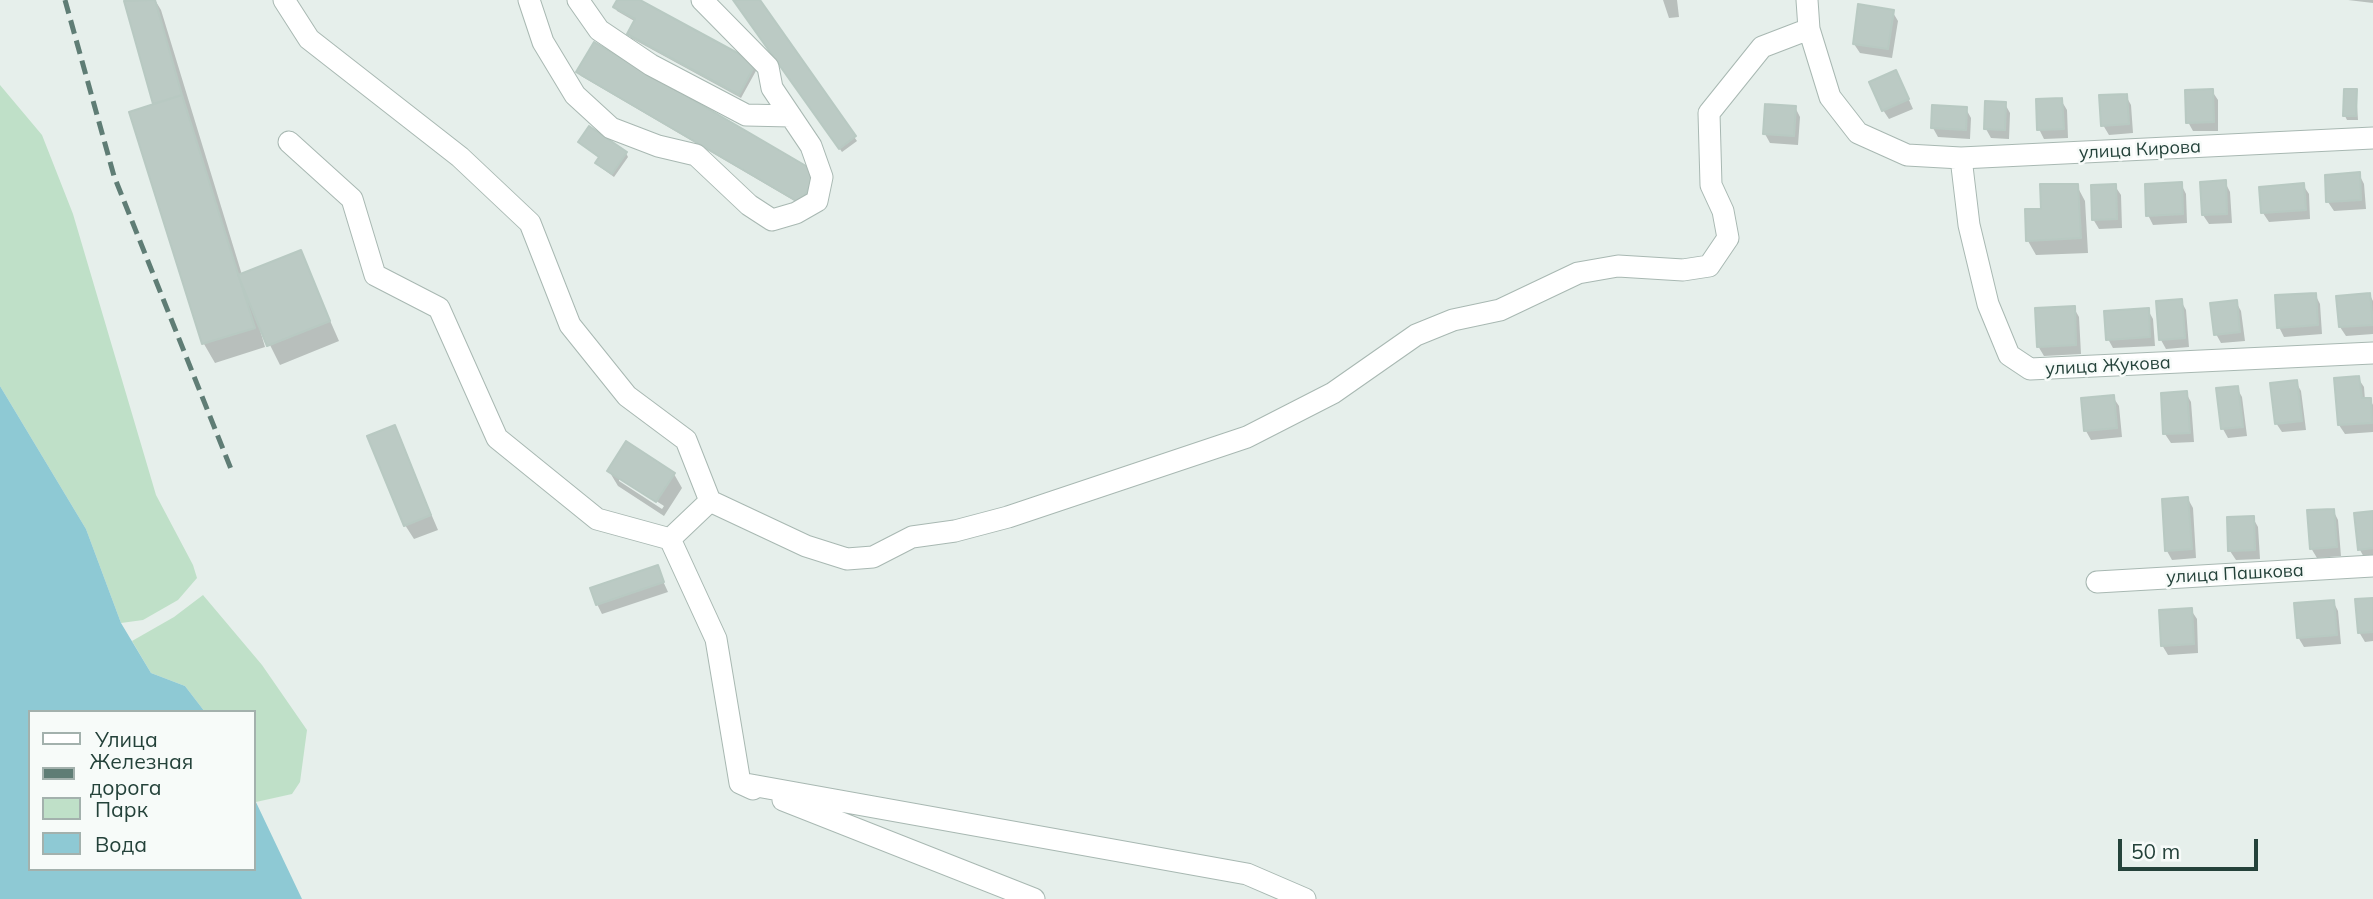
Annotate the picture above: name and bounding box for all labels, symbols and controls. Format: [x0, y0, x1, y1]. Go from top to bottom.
street label: улица Кирова [2078, 136, 2202, 164]
street label: улица Жукова [2045, 352, 2171, 380]
street label: улица Пашкова [2166, 560, 2304, 588]
legend [28, 710, 256, 871]
text: Улица [95, 726, 158, 752]
text: Железная дорога [89, 748, 193, 800]
text: Парк [95, 796, 148, 822]
scale bar [2121, 825, 2261, 869]
text: Вода [95, 831, 147, 857]
text: 50 m [2131, 838, 2180, 864]

